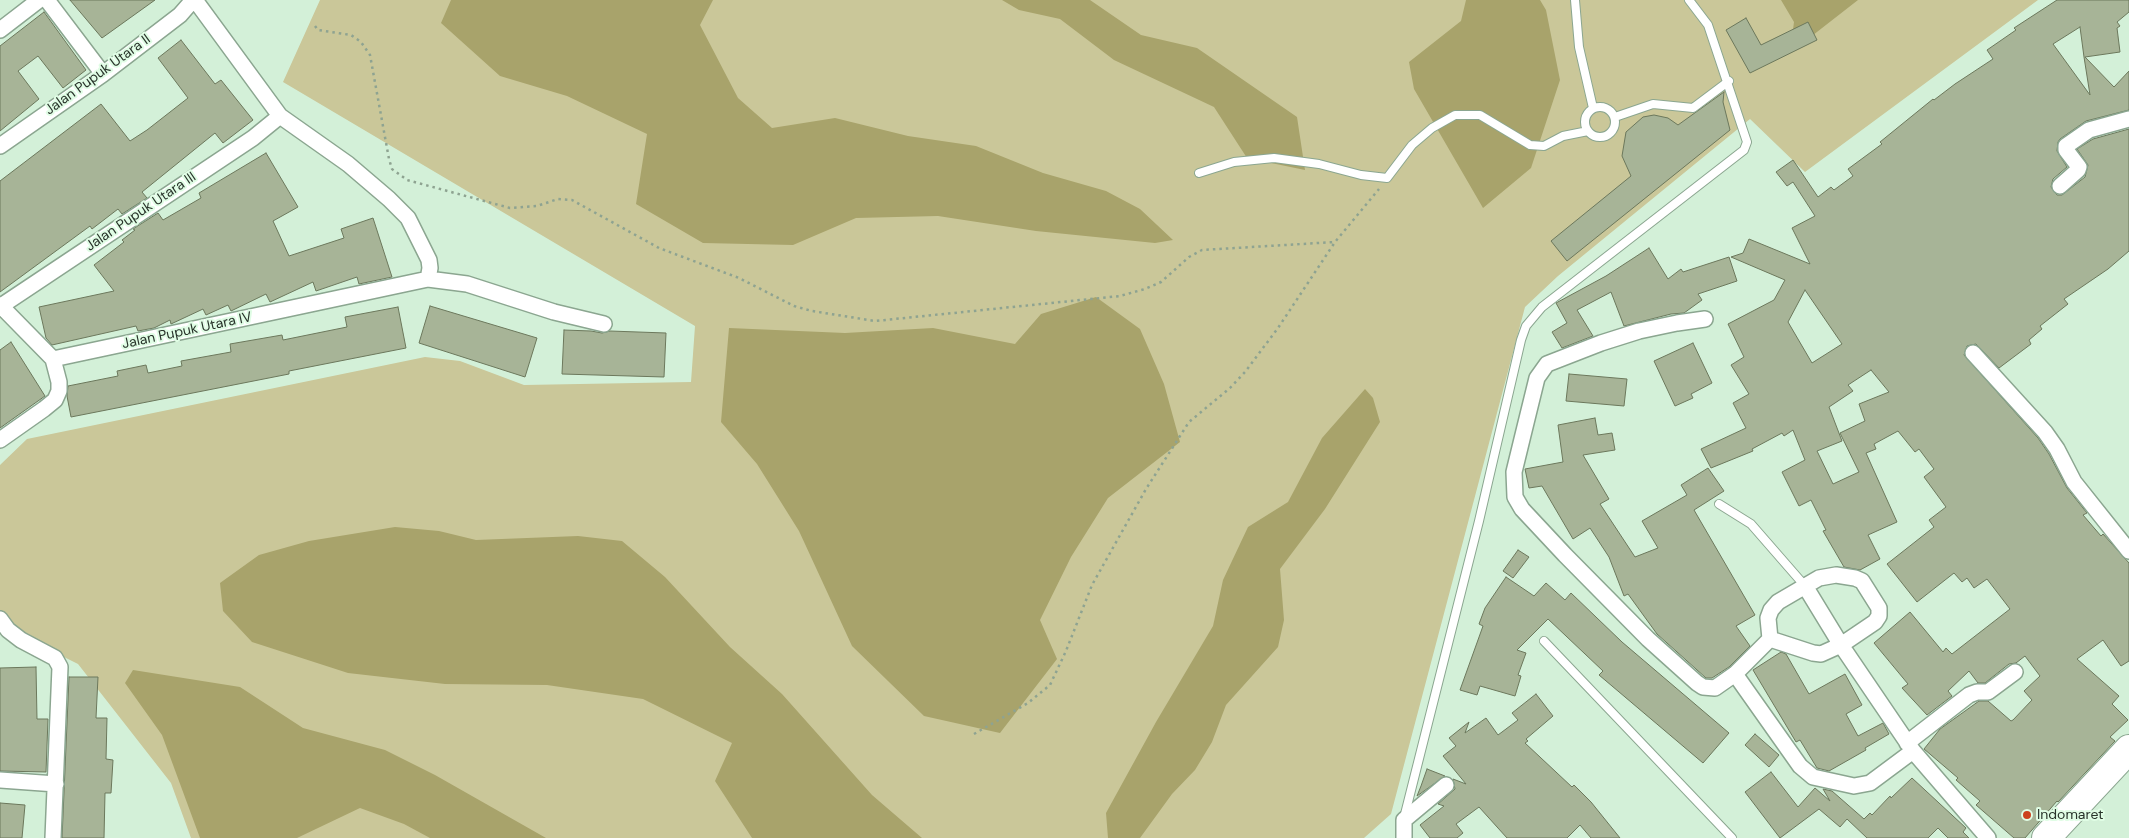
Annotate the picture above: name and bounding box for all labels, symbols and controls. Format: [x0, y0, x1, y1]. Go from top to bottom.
street label: Jalan Pupuk Utara II [42, 31, 154, 119]
street label: Jalan Pupuk Utara III [83, 169, 199, 255]
street label: Jalan Pupuk Utara IV [121, 309, 253, 353]
place label: Indomaret [2037, 807, 2104, 823]
marker: Indomaret [2021, 809, 2033, 821]

